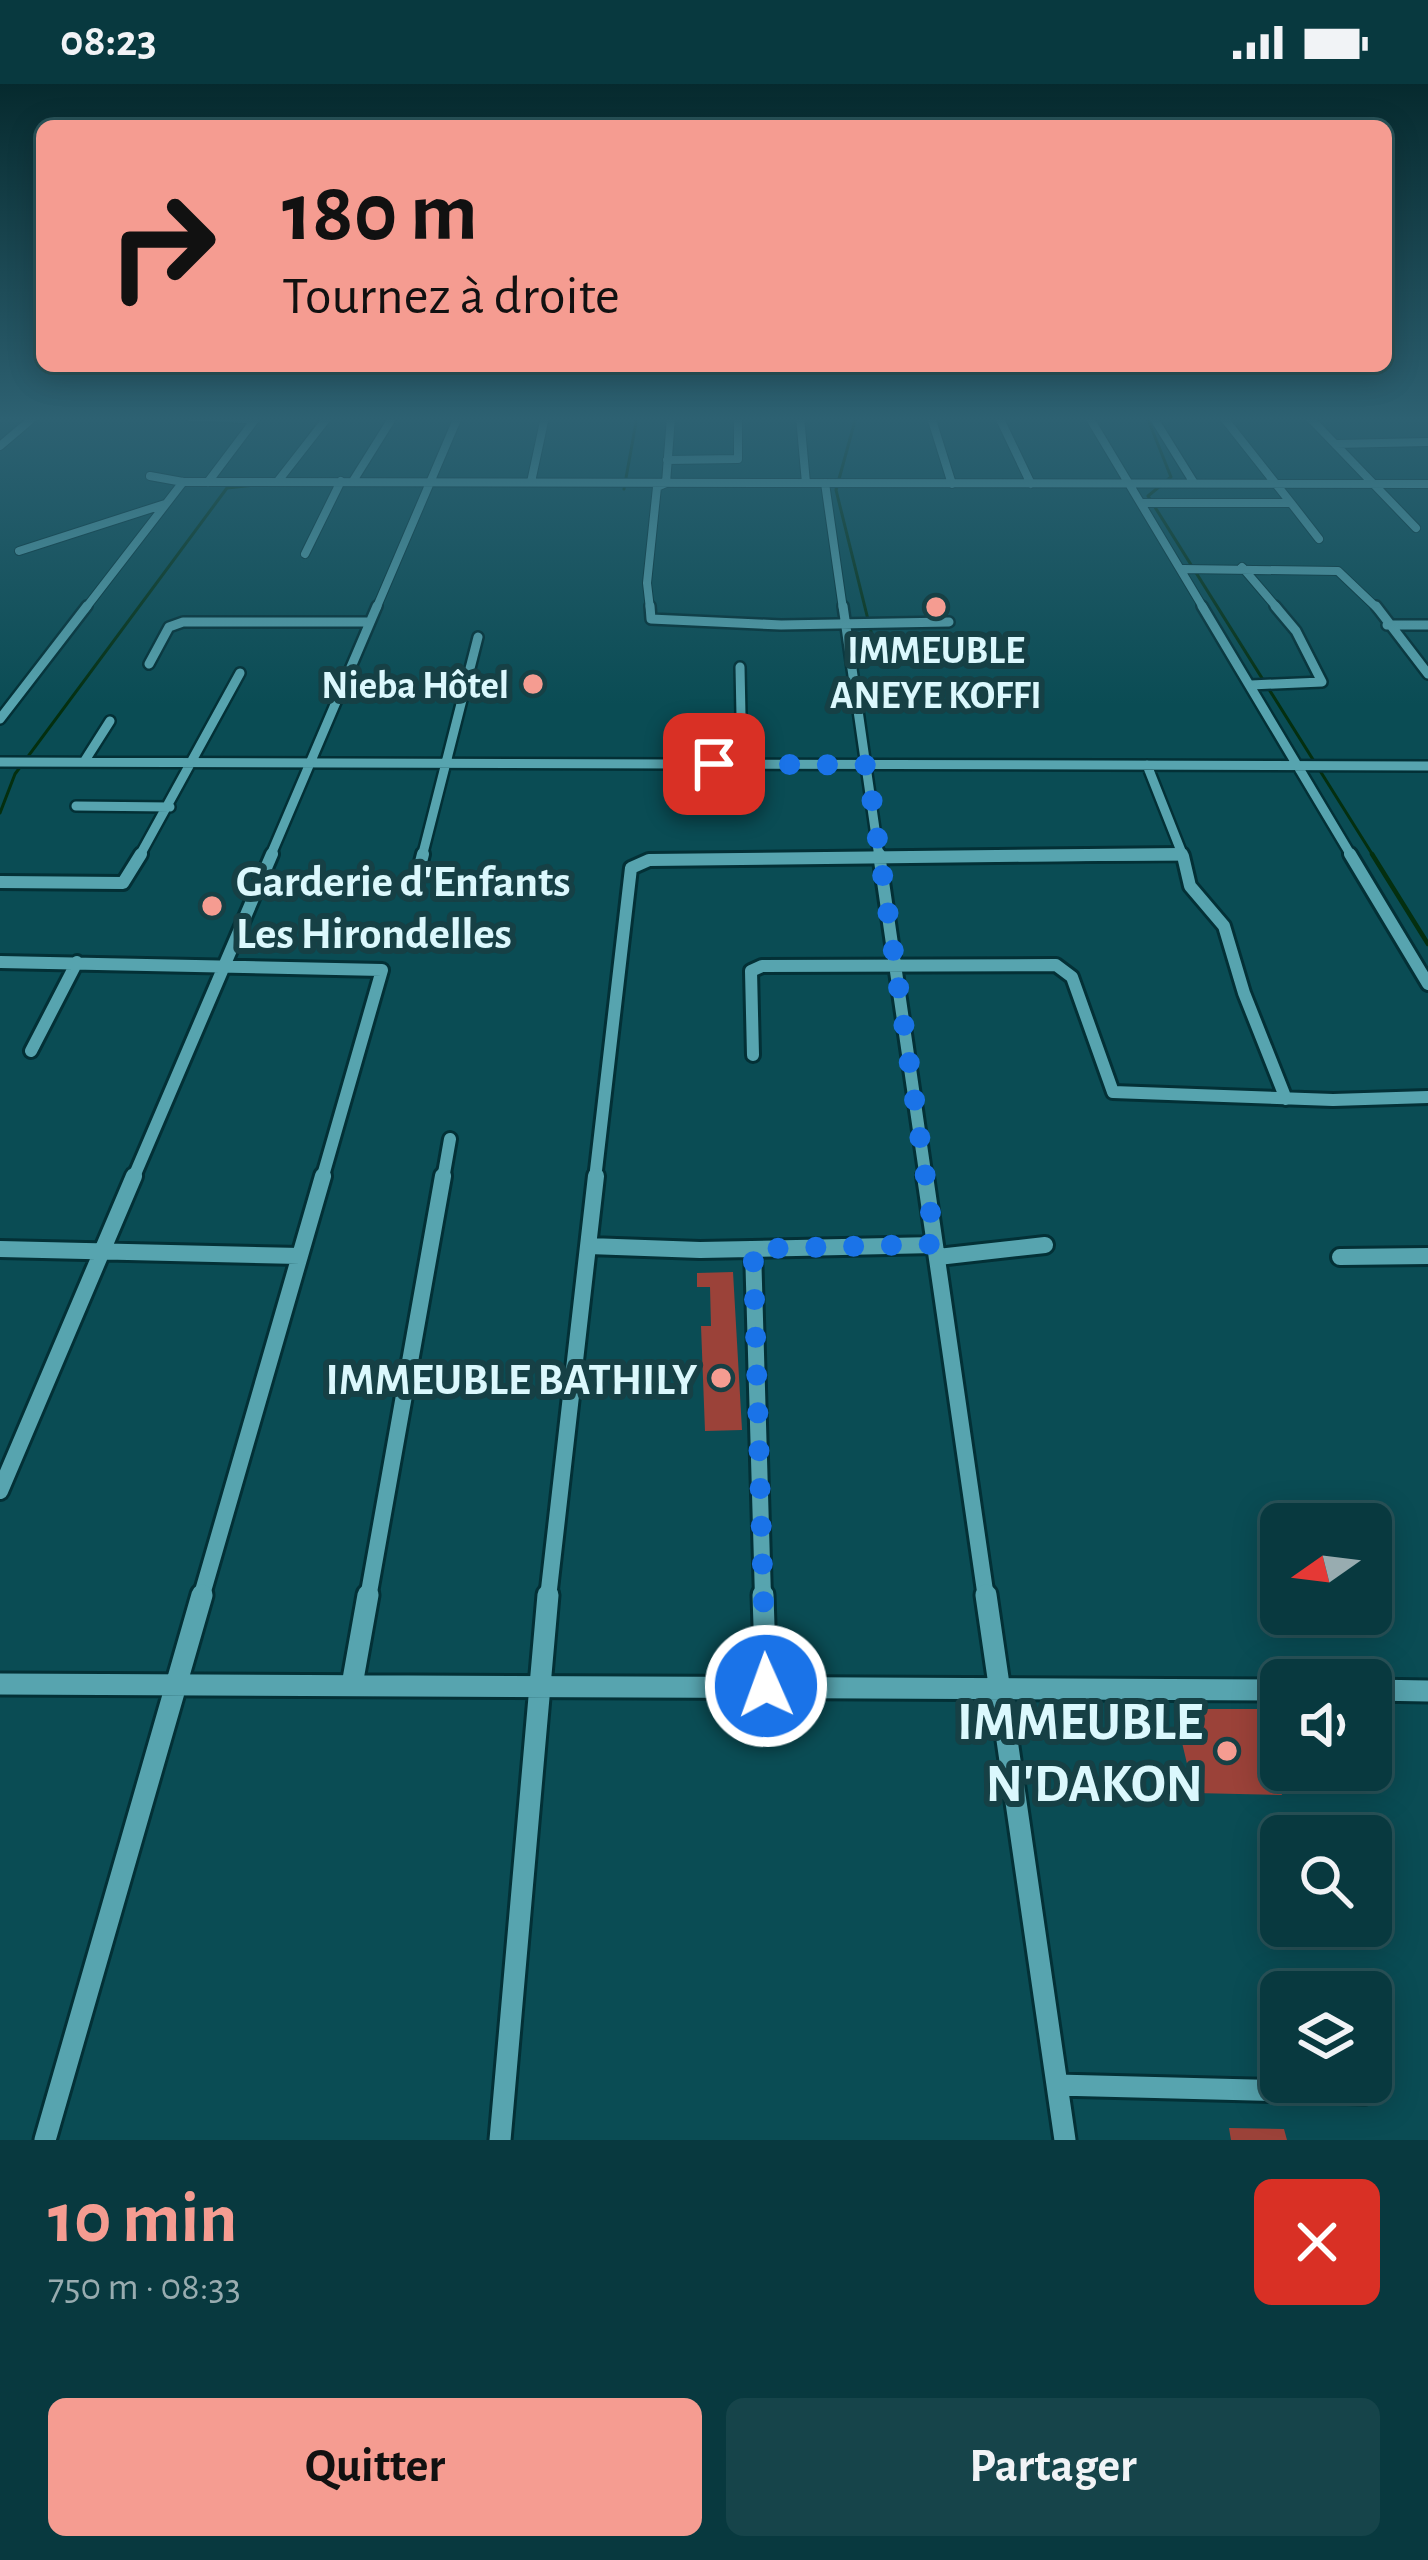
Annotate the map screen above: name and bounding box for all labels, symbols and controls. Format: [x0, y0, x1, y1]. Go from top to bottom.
text: 08:23 [60, 19, 157, 64]
icon: right [84, 168, 240, 324]
text: 180 m [282, 172, 478, 256]
text: Tournez à droite [282, 270, 620, 324]
marker: IMMEUBLE ANEYE KOFFI [923, 594, 949, 620]
place label: IMMEUBLE ANEYE KOFFI [830, 632, 1042, 716]
place label: Nieba Hôtel [321, 667, 509, 706]
marker: Nieba Hôtel [520, 671, 546, 697]
pin [663, 713, 765, 815]
icon: arrive [681, 731, 747, 797]
place label: Garderie d'Enfants Les Hirondelles [236, 860, 571, 957]
marker: Garderie d'Enfants Les Hirondelles [199, 893, 225, 919]
place label: IMMEUBLE BATHILY [326, 1358, 698, 1403]
marker: IMMEUBLE BATHILY [708, 1365, 734, 1391]
north arrow [1260, 1503, 1392, 1635]
map controls [1260, 1503, 1392, 2103]
position arrow [703, 1623, 829, 1749]
button: sound [1260, 1659, 1392, 1791]
place label: IMMEUBLE N'DAKON [957, 1696, 1203, 1812]
marker: IMMEUBLE N'DAKON [1214, 1738, 1240, 1764]
button: search [1260, 1815, 1392, 1947]
button: layers [1260, 1971, 1392, 2103]
button: close [1254, 2179, 1380, 2305]
text: 10 min [48, 2183, 237, 2255]
text: 750 m · 08:33 [48, 2268, 241, 2307]
button: Quitter [48, 2398, 702, 2536]
button: Partager [726, 2398, 1380, 2536]

